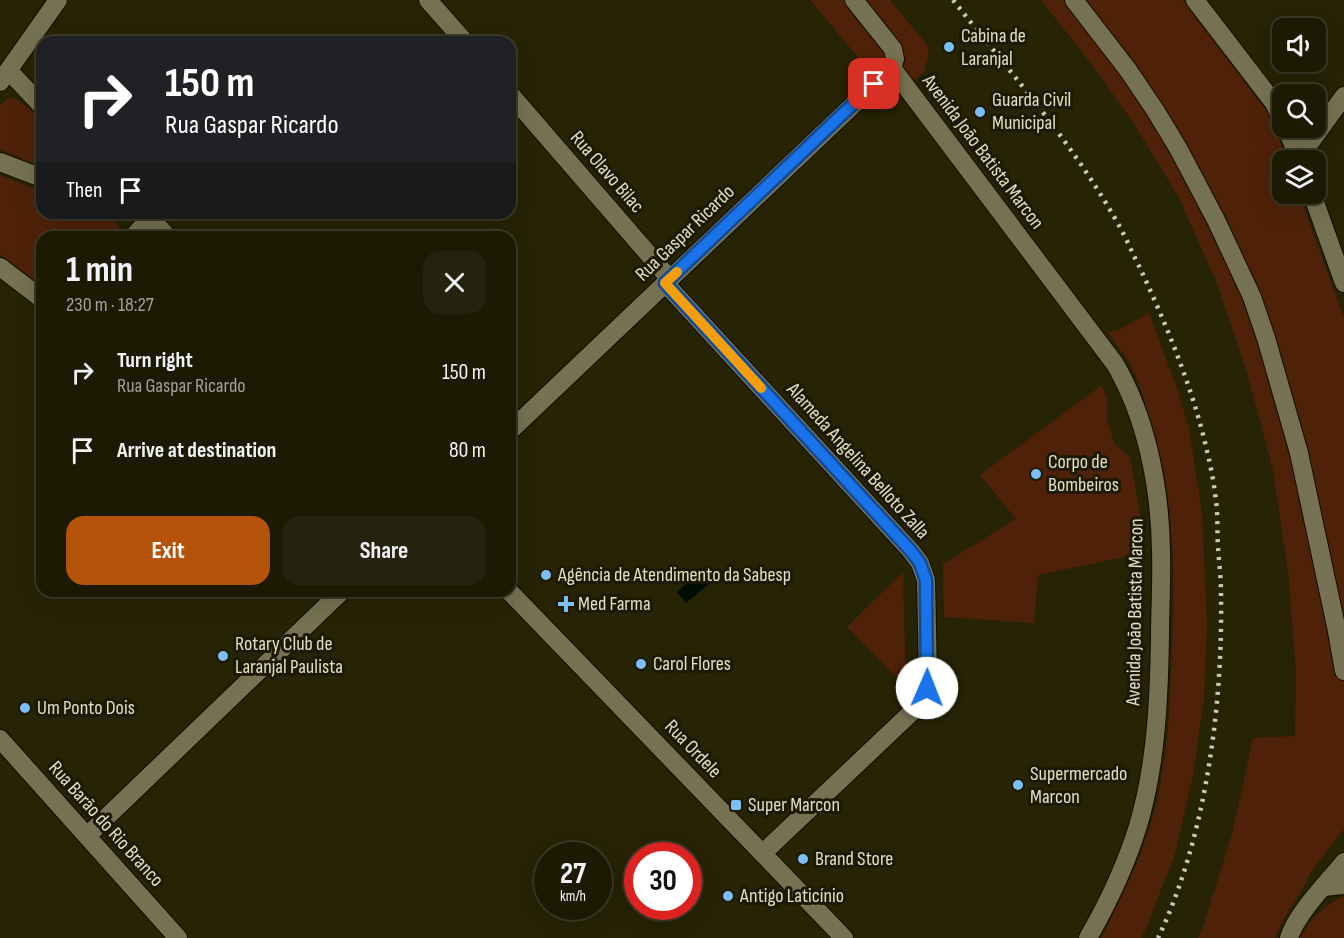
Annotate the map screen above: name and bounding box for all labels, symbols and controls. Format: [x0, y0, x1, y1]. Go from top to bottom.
map controls [1272, 18, 1326, 204]
button: sound [1272, 18, 1326, 72]
place label: Cabina de Laranjal [961, 24, 1026, 71]
marker: Cabina de Laranjal [942, 40, 956, 54]
text: 150 m [165, 58, 254, 109]
pin [848, 58, 899, 109]
icon: right [66, 60, 144, 138]
icon: arrive [857, 67, 890, 100]
street label: Avenida João Batista Marcon [916, 69, 1049, 234]
button: search [1272, 84, 1326, 138]
place label: Guarda Civil Municipal [992, 88, 1071, 135]
marker: Guarda Civil Municipal [973, 105, 987, 119]
text: Rua Gaspar Ricardo [165, 109, 339, 141]
street label: Rua Olavo Bilac [565, 126, 649, 218]
button: layers [1272, 150, 1326, 204]
icon: arrive [114, 174, 147, 207]
text: Then [66, 177, 102, 204]
street label: Rua Gaspar Ricardo [630, 180, 740, 286]
text: 1 min [66, 249, 133, 292]
button: close [423, 251, 486, 314]
text: 230 m · 18:27 [66, 293, 154, 317]
text: Turn right [117, 347, 193, 374]
icon: right [66, 356, 99, 389]
text: 150 m [442, 359, 486, 386]
text: Rua Gaspar Ricardo [117, 374, 246, 398]
street label: Alameda Angelina Belloto Zalla [781, 377, 935, 544]
icon: arrive [66, 434, 99, 467]
text: Arrive at destination [117, 437, 276, 464]
text: 80 m [449, 437, 486, 464]
place label: Corpo de Bombeiros [1048, 450, 1119, 497]
marker: Corpo de Bombeiros [1029, 467, 1043, 481]
button: Exit [66, 516, 270, 585]
button: Share [282, 516, 486, 585]
street label: Avenida João Batista Marcon [1121, 518, 1149, 707]
place label: Agência de Atendimento da Sabesp [557, 563, 791, 587]
marker: Agência de Atendimento da Sabesp [539, 568, 553, 582]
place label: Med Farma [578, 592, 651, 616]
marker: Med Farma [559, 597, 573, 611]
place label: Rotary Club de Laranjal Paulista [235, 632, 343, 679]
marker: Rotary Club de Laranjal Paulista [216, 649, 230, 663]
place label: Carol Flores [653, 652, 731, 676]
position arrow [895, 656, 959, 720]
marker: Carol Flores [634, 657, 648, 671]
place label: Um Ponto Dois [37, 696, 135, 720]
marker: Um Ponto Dois [18, 701, 32, 715]
street label: Rua Ordele [659, 715, 727, 783]
street label: Rua Barão do Rio Branco [43, 756, 169, 892]
place label: Supermercado Marcon [1030, 762, 1127, 809]
marker: Supermercado Marcon [1011, 778, 1025, 792]
place label: Super Marcon [748, 793, 840, 817]
marker: Super Marcon [729, 798, 743, 812]
speed limit sign: 30 [624, 842, 702, 920]
place label: Brand Store [815, 847, 893, 871]
marker: Brand Store [796, 852, 810, 866]
text: 27 [560, 856, 586, 892]
place label: Antigo Laticínio [739, 884, 844, 908]
text: km/h [560, 887, 586, 906]
marker: Antigo Laticínio [721, 889, 735, 903]

